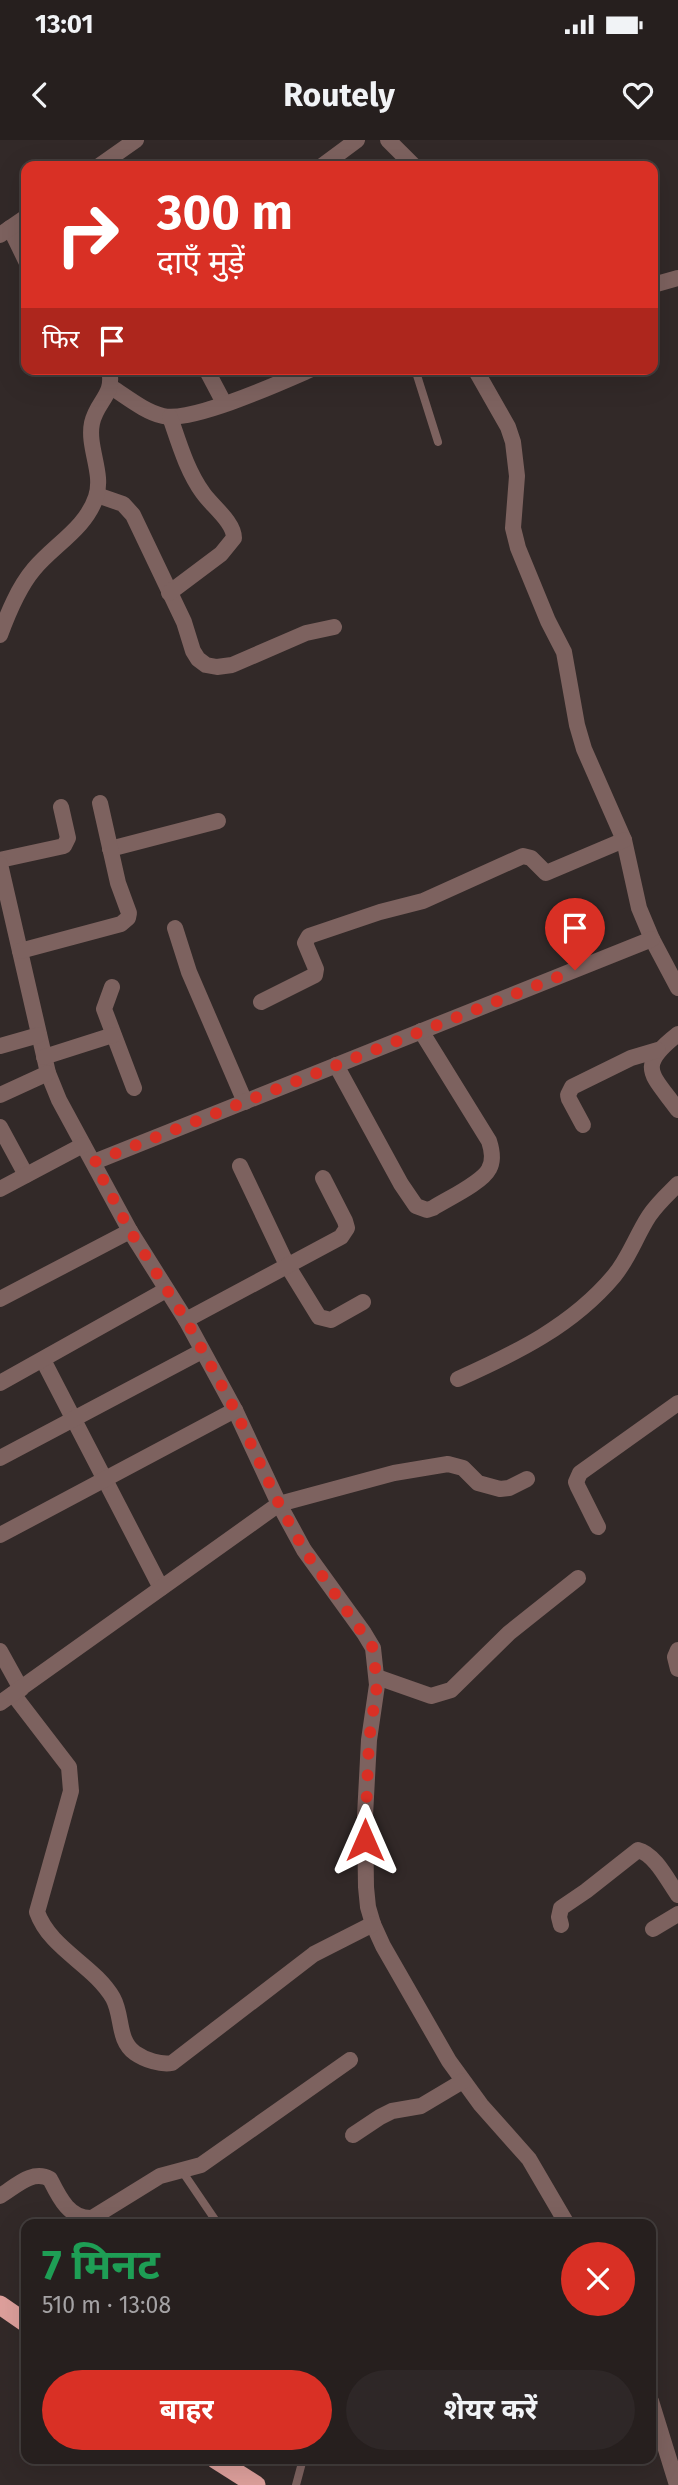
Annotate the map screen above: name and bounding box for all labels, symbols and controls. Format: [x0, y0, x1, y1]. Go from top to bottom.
text: 13:01 [35, 9, 94, 40]
icon: back [21, 76, 59, 114]
text: Routely [283, 76, 395, 114]
icon: heart [619, 76, 657, 114]
text: 300 m [157, 183, 293, 242]
icon: right [42, 189, 133, 280]
text: दाएँ मुड़ें [157, 243, 245, 281]
icon: arrive [93, 322, 131, 360]
text: फिर [42, 324, 79, 355]
pin [545, 898, 605, 970]
icon: arrive [556, 909, 594, 947]
position arrow [328, 1803, 402, 1877]
text: 7 मिनट [42, 2240, 160, 2290]
button: close [561, 2242, 635, 2316]
text: 510 m · 13:08 [42, 2291, 171, 2319]
button: बाहर [42, 2370, 332, 2450]
button: शेयर करें [346, 2370, 635, 2450]

